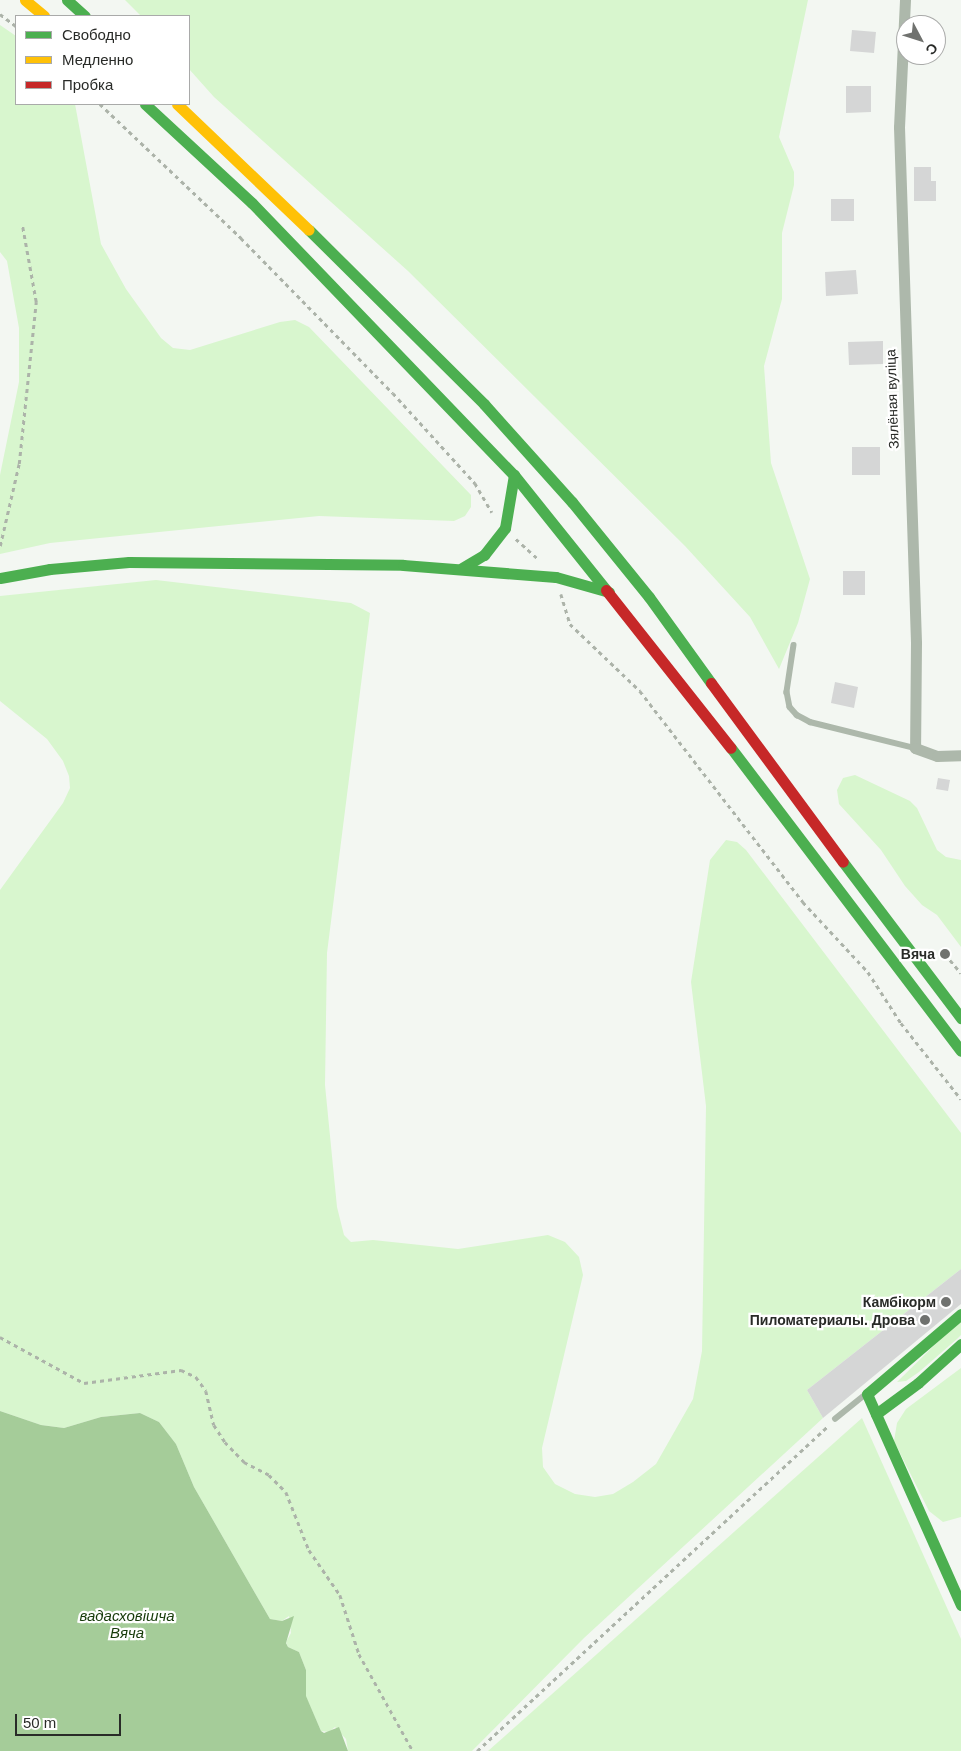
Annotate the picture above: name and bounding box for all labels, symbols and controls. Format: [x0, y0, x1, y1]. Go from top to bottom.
legend [15, 15, 190, 105]
north arrow [896, 15, 946, 65]
text: Свободно [62, 26, 131, 43]
text: С [922, 40, 941, 58]
text: Медленно [62, 51, 133, 68]
text: Пробка [62, 76, 113, 93]
street label: Зялёная вуліца [882, 349, 902, 449]
place label: Вяча [901, 946, 935, 962]
marker: Вяча [939, 948, 951, 960]
place label: Камбікорм [863, 1294, 936, 1310]
marker: Камбікорм [940, 1296, 952, 1308]
place label: Пиломатериалы. Дрова [750, 1312, 915, 1328]
marker: Пиломатериалы. Дрова [919, 1314, 931, 1326]
water label: вадасховішча Вяча [79, 1606, 175, 1641]
scale bar [18, 1704, 124, 1736]
text: 50 m [23, 1714, 56, 1731]

